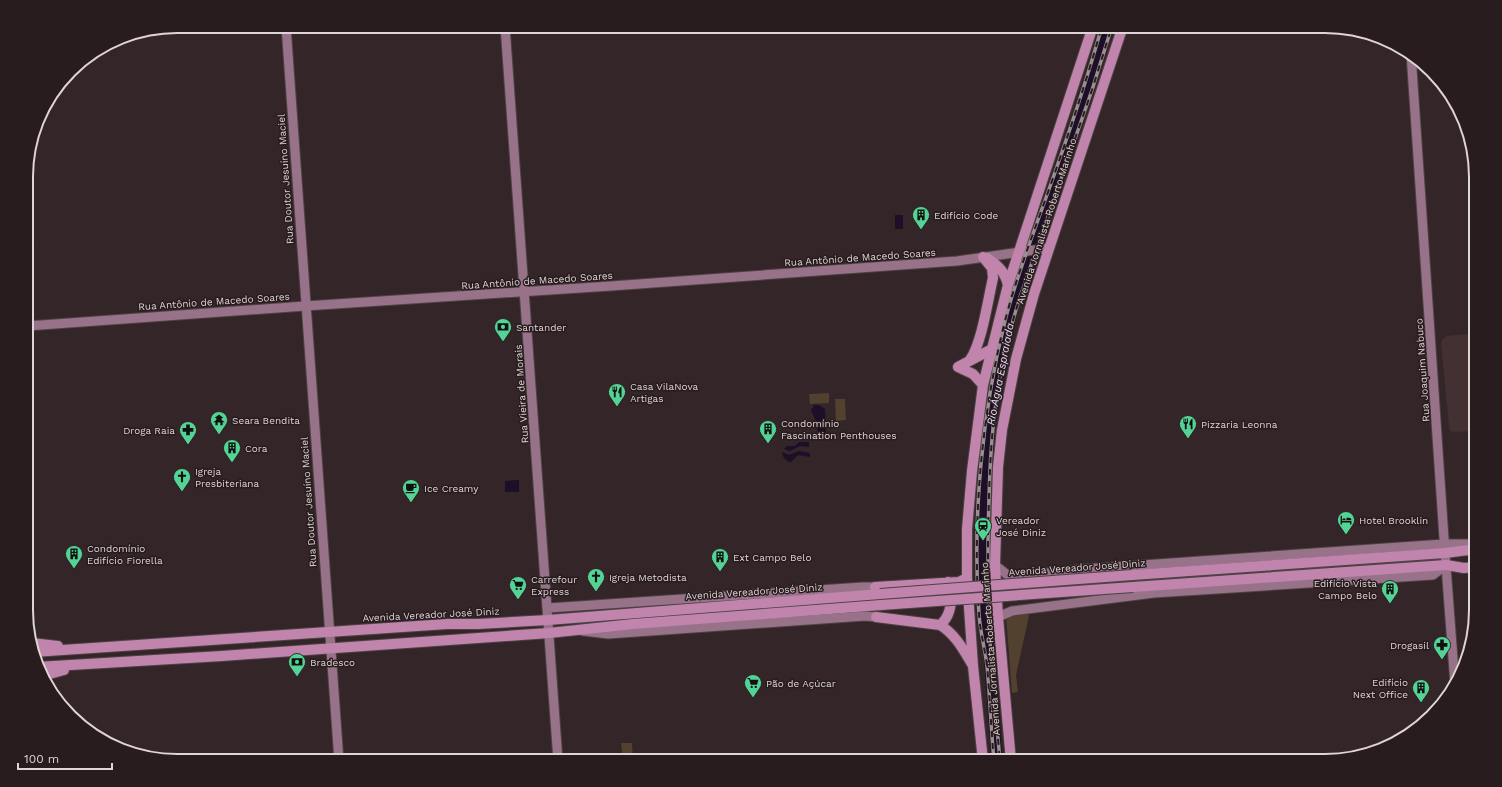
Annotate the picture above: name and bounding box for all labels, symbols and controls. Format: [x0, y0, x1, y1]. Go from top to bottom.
street label: Rua Doutor Jesuíno Maciel [275, 114, 296, 244]
street label: Avenida Jornalista Roberto Marinho [1014, 137, 1079, 305]
building icon: Edifício Code [911, 205, 931, 230]
place label: Edifício Code [934, 210, 999, 221]
street label: Rua Antônio de Macedo Soares [784, 247, 936, 268]
street label: Rua Antônio de Macedo Soares [461, 270, 613, 291]
street label: Rua Antônio de Macedo Soares [138, 291, 290, 312]
bank icon: Santander [493, 317, 513, 342]
street label: Rua Joaquim Nabuco [1413, 318, 1432, 422]
place label: Santander [516, 322, 566, 333]
water label: Rio Água Espraiada [983, 322, 1017, 426]
street label: Rua Vieira de Morais [513, 344, 530, 444]
place label: Casa VilaNova Artigas [630, 381, 698, 404]
restaurant icon: Casa VilaNova Artigas [607, 382, 627, 407]
temple icon: Seara Bendita [209, 410, 229, 435]
restaurant icon: Pizzaria Leonna [1178, 414, 1198, 439]
place label: Seara Bendita [232, 415, 300, 426]
place label: Condomínio Fascination Penthouses [781, 418, 897, 441]
building icon: Condomínio Fascination Penthouses [758, 419, 778, 444]
place label: Pizzaria Leonna [1201, 419, 1278, 430]
pharmacy icon: Droga Raia [178, 420, 198, 445]
place label: Droga Raia [123, 425, 175, 436]
street label: Rua Doutor Jesuíno Maciel [298, 437, 319, 567]
building icon: Cora [222, 438, 242, 463]
place label: Cora [245, 443, 268, 454]
place label: Igreja Presbiteriana [195, 466, 260, 489]
church icon: Igreja Presbiteriana [172, 467, 192, 492]
cafe icon: Ice Creamy [401, 478, 421, 503]
place label: Ice Creamy [424, 483, 479, 494]
hotel icon: Hotel Brooklin [1336, 510, 1356, 535]
place label: Vereador José Diniz [996, 515, 1046, 538]
place label: Hotel Brooklin [1359, 515, 1428, 526]
station icon: Vereador José Diniz [973, 516, 993, 541]
place label: Condomínio Edifício Fiorella [87, 543, 163, 566]
building icon: Condomínio Edifício Fiorella [64, 544, 84, 569]
building icon: Ext Campo Belo [710, 547, 730, 572]
place label: Ext Campo Belo [733, 552, 811, 563]
street label: Avenida Vereador José Diniz [1008, 557, 1146, 578]
street label: Avenida Jornalista Roberto Marinho [979, 562, 1002, 736]
church icon: Igreja Metodista [586, 567, 606, 592]
place label: Igreja Metodista [609, 572, 687, 583]
place label: Carrefour Express [531, 574, 577, 597]
supermarket icon: Carrefour Express [508, 575, 528, 600]
place label: Edifício Vista Campo Belo [1314, 578, 1377, 601]
building icon: Edifício Vista Campo Belo [1380, 579, 1400, 604]
street label: Avenida Vereador José Diniz [685, 581, 823, 602]
street label: Avenida Vereador José Diniz [362, 605, 500, 624]
pharmacy icon: Drogasil [1432, 635, 1452, 660]
place label: Drogasil [1390, 640, 1429, 651]
bank icon: Bradesco [287, 652, 307, 677]
place label: Bradesco [310, 657, 355, 668]
supermarket icon: Pão de Açúcar [743, 673, 763, 698]
place label: Edifício Next Office [1353, 677, 1408, 700]
place label: Pão de Açúcar [766, 678, 836, 689]
building icon: Edifício Next Office [1411, 678, 1431, 703]
scale bar [18, 745, 112, 771]
text: 100 m [24, 752, 59, 766]

